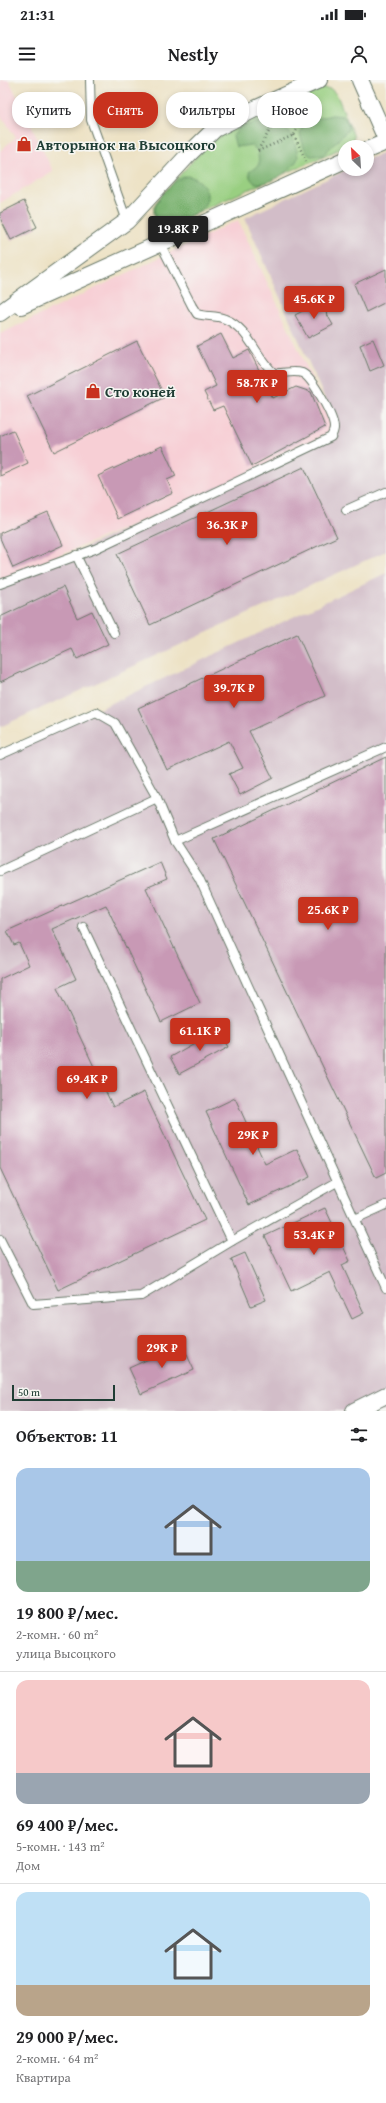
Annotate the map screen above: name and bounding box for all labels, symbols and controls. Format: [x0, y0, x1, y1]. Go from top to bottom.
text: 21:31 [20, 4, 55, 25]
text: Nestly [168, 41, 218, 68]
icon: menu [16, 43, 38, 65]
icon: person [348, 43, 370, 65]
chip: Купить [12, 92, 85, 128]
chip: Снять [93, 92, 158, 128]
chip: Фильтры [166, 92, 249, 128]
chip: Новое [257, 92, 322, 128]
place label: Авторынок на Высоцкого [36, 134, 216, 155]
shop icon: Авторынок на Высоцкого [15, 135, 33, 153]
north arrow [338, 140, 374, 176]
map controls [338, 140, 374, 176]
pin: 19.8K ₽ [141, 216, 215, 250]
text: 19.8K ₽ [157, 219, 199, 238]
pin: 45.6K ₽ [277, 286, 351, 320]
text: 45.6K ₽ [293, 289, 335, 308]
pin: 58.7K ₽ [220, 370, 294, 404]
text: 58.7K ₽ [236, 373, 278, 392]
place label: Сто коней [105, 381, 176, 402]
shop icon: Сто коней [84, 382, 102, 400]
pin: 36.3K ₽ [190, 512, 264, 546]
text: 36.3K ₽ [206, 515, 248, 534]
pin: 39.7K ₽ [197, 675, 271, 709]
text: 39.7K ₽ [213, 678, 255, 697]
pin: 25.6K ₽ [291, 897, 365, 931]
text: 25.6K ₽ [307, 900, 349, 919]
pin: 61.1K ₽ [163, 1018, 237, 1052]
text: 61.1K ₽ [179, 1021, 221, 1040]
pin: 69.4K ₽ [50, 1066, 124, 1100]
text: 69.4K ₽ [66, 1069, 108, 1088]
pin: 29K ₽ [225, 1122, 281, 1156]
text: 29K ₽ [237, 1125, 269, 1144]
pin: 53.4K ₽ [277, 1222, 351, 1256]
text: 53.4K ₽ [293, 1225, 335, 1244]
pin: 29K ₽ [134, 1335, 190, 1369]
text: 29K ₽ [146, 1338, 178, 1357]
scale bar [12, 1383, 115, 1402]
text: 50 m [18, 1384, 40, 1400]
text: Объектов: 11 [16, 1423, 118, 1448]
icon: filters [348, 1424, 370, 1446]
icon: home [157, 1494, 229, 1566]
text: 19 800 ₽/мес. [16, 1600, 118, 1625]
text: 2-комн. · 60 m² [16, 1625, 98, 1644]
text: улица Высоцкого [16, 1644, 116, 1663]
icon: home [157, 1706, 229, 1778]
text: 69 400 ₽/мес. [16, 1812, 118, 1837]
text: 5-комн. · 143 m² [16, 1837, 105, 1856]
text: Дом [16, 1856, 40, 1875]
icon: home [157, 1918, 229, 1990]
text: 29 000 ₽/мес. [16, 2024, 118, 2049]
text: 2-комн. · 64 m² [16, 2049, 98, 2068]
text: Квартира [16, 2068, 71, 2087]

